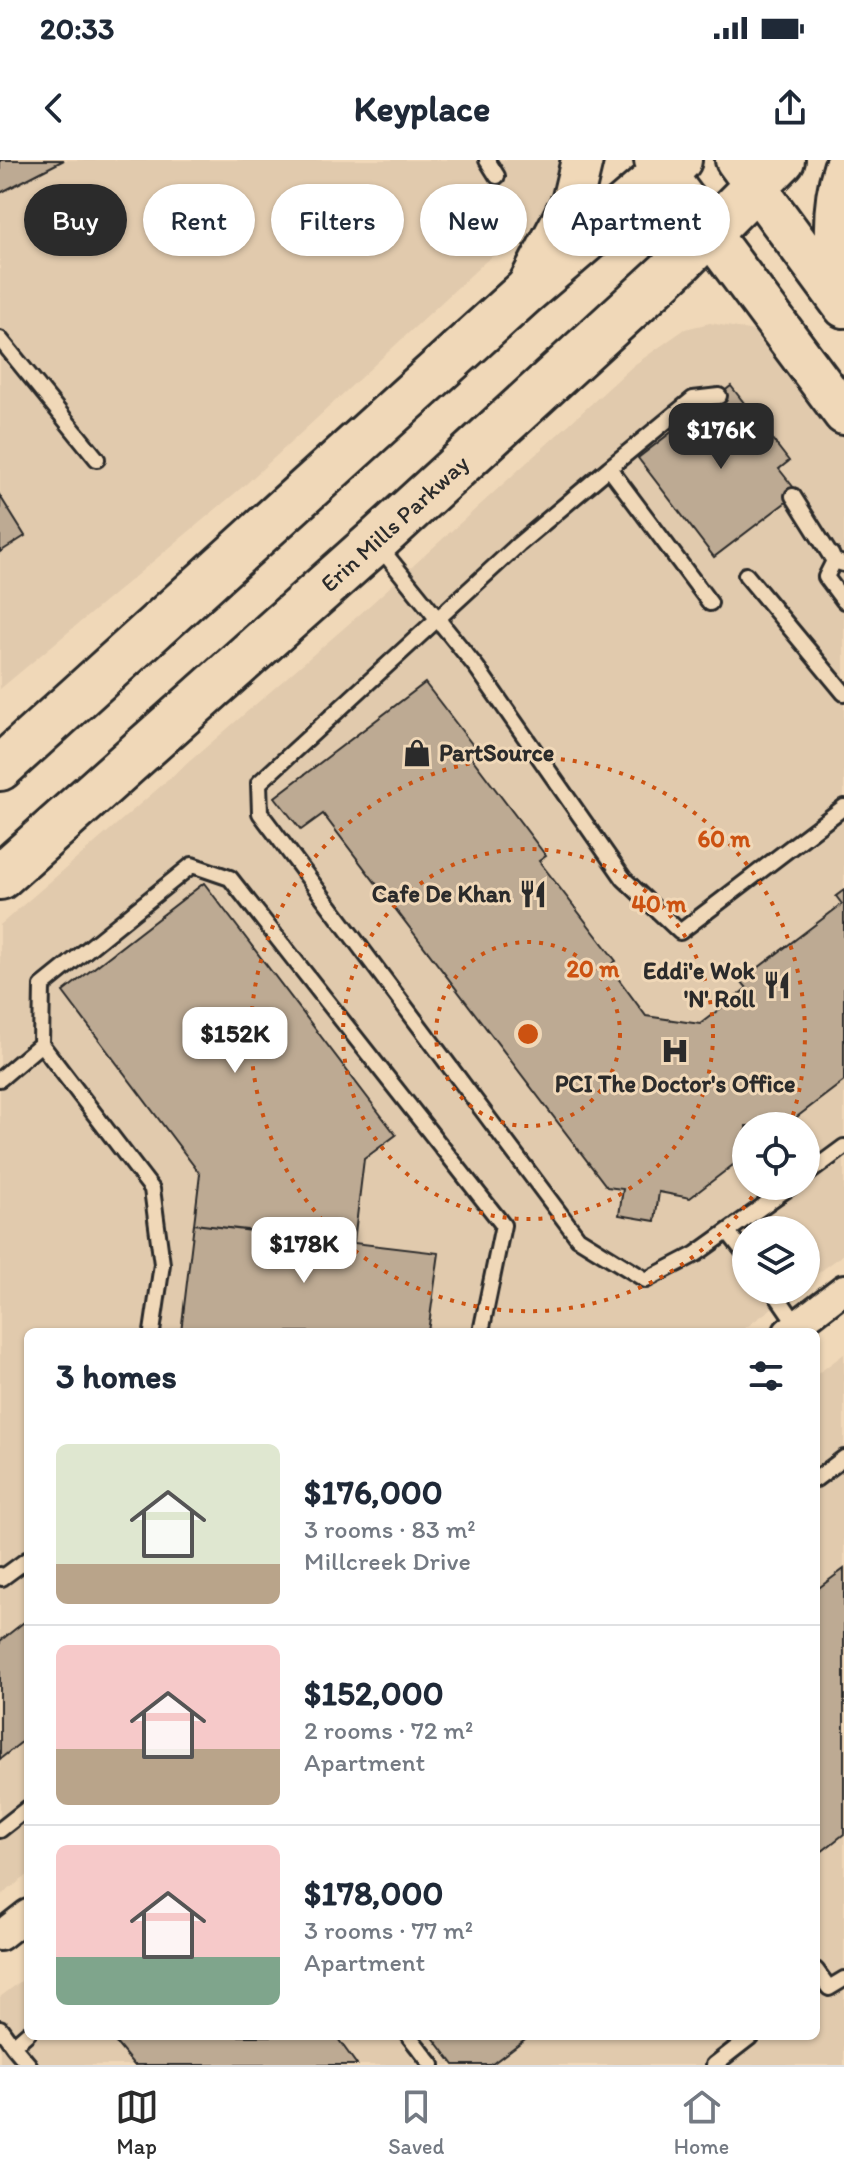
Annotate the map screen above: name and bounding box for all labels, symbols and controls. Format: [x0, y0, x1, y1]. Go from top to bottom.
text: 20:33 [40, 10, 114, 47]
icon: back [32, 86, 76, 130]
icon: share [768, 86, 812, 130]
text: Keyplace [354, 87, 490, 130]
chip: Buy [24, 184, 127, 256]
chip: Rent [143, 184, 255, 256]
chip: Filters [271, 184, 404, 256]
chip: New [420, 184, 527, 256]
chip: Apartment [543, 184, 730, 256]
pin: $176K [665, 403, 777, 471]
text: $176K [687, 413, 755, 445]
street label: Erin Mills Parkway [314, 448, 475, 598]
shop icon: PartSource [402, 738, 432, 768]
place label: PartSource [439, 738, 554, 767]
text: 60 m [697, 824, 751, 853]
place label: Cafe De Khan [372, 879, 511, 908]
restaurant icon: Cafe De Khan [518, 879, 548, 909]
text: 40 m [632, 889, 687, 918]
text: 20 m [567, 954, 620, 983]
place label: Eddi'e Wok 'N' Roll [643, 956, 756, 1013]
restaurant icon: Eddi'e Wok 'N' Roll [762, 970, 792, 1000]
pin: $152K [179, 1007, 291, 1075]
text: $152K [200, 1017, 270, 1049]
centre of rings [514, 1020, 542, 1048]
hospital icon: PCI The Doctor's Office [660, 1036, 690, 1066]
place label: PCI The Doctor's Office [555, 1069, 795, 1098]
map controls [732, 1112, 820, 1304]
button: locate [732, 1112, 820, 1200]
button: layers [732, 1216, 820, 1304]
pin: $178K [248, 1217, 360, 1285]
text: $178K [269, 1227, 339, 1259]
icon: filters [744, 1354, 788, 1398]
text: 3 homes [56, 1356, 177, 1397]
text: $176,000 [304, 1472, 443, 1513]
icon: home [120, 1476, 216, 1572]
text: 3 rooms · 83 m² [304, 1513, 476, 1545]
text: Millcreek Drive [304, 1545, 471, 1577]
text: $152,000 [304, 1673, 444, 1714]
icon: home [120, 1677, 216, 1773]
text: 2 rooms · 72 m² [304, 1714, 473, 1746]
text: Apartment [304, 1746, 425, 1778]
text: $178,000 [304, 1873, 443, 1914]
icon: home [120, 1877, 216, 1973]
text: 3 rooms · 77 m² [304, 1914, 473, 1946]
text: Apartment [304, 1946, 425, 1978]
tab: Map [115, 2085, 159, 2160]
tab: Saved [388, 2085, 444, 2160]
tab: Home [674, 2085, 729, 2160]

